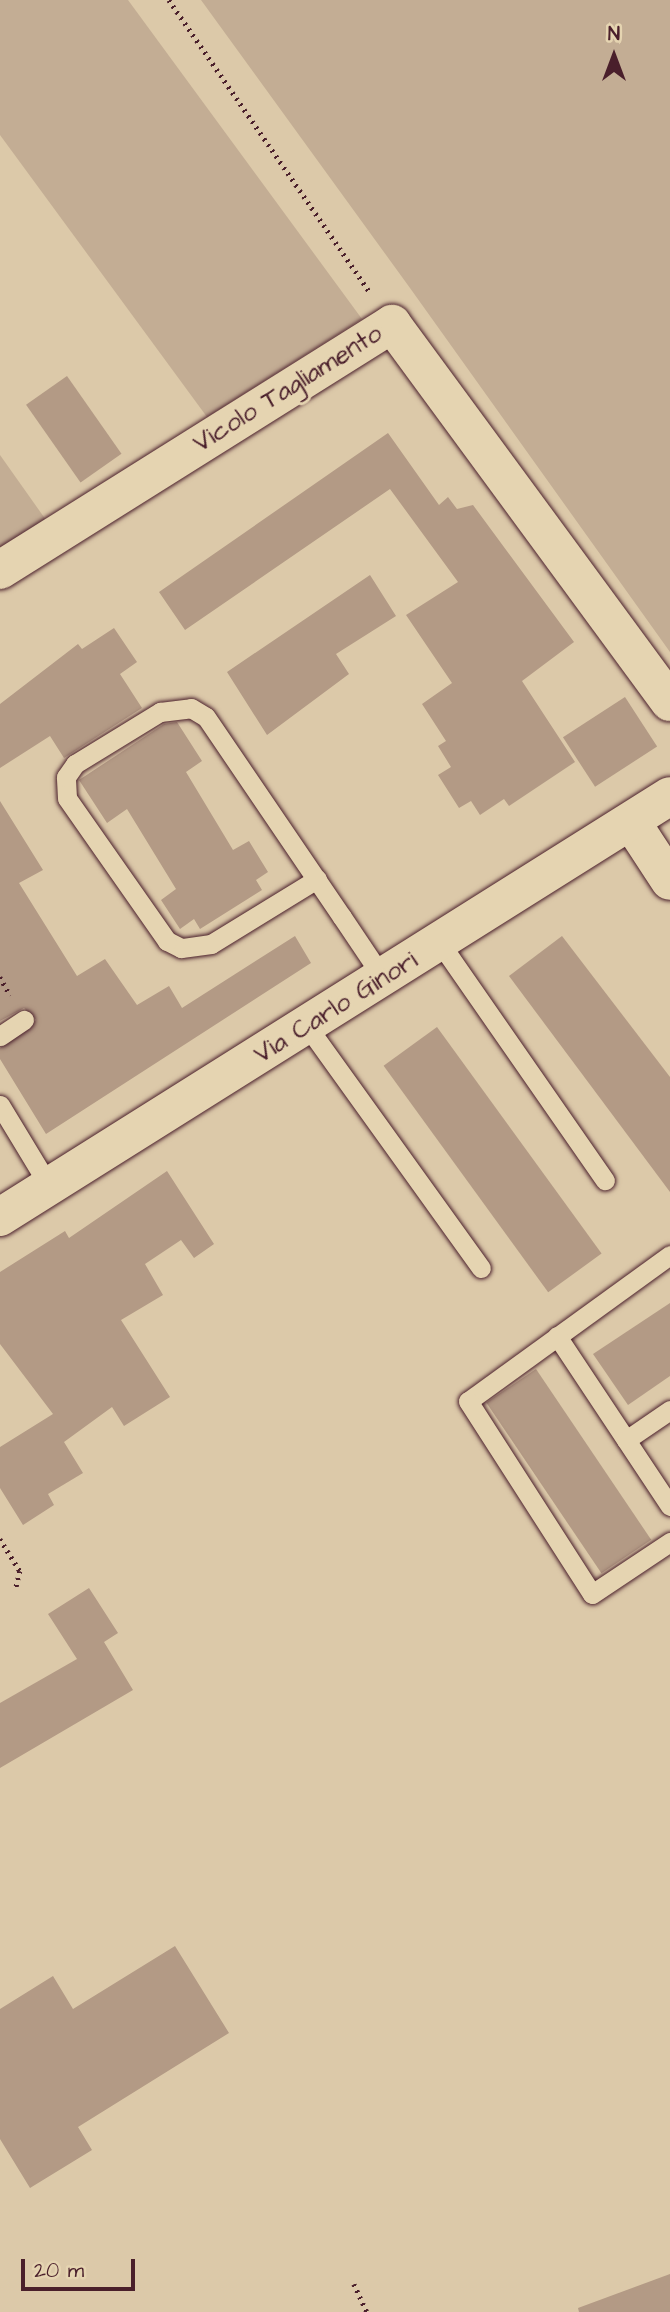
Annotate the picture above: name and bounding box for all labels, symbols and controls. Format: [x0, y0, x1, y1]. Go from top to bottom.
north arrow [579, 21, 649, 91]
text: N [608, 21, 620, 48]
street label: Vicolo Tagliamento [188, 318, 388, 460]
street label: Via Carlo Ginori [249, 945, 423, 1071]
scale bar [24, 2246, 138, 2290]
text: 20 m [34, 2256, 84, 2285]

